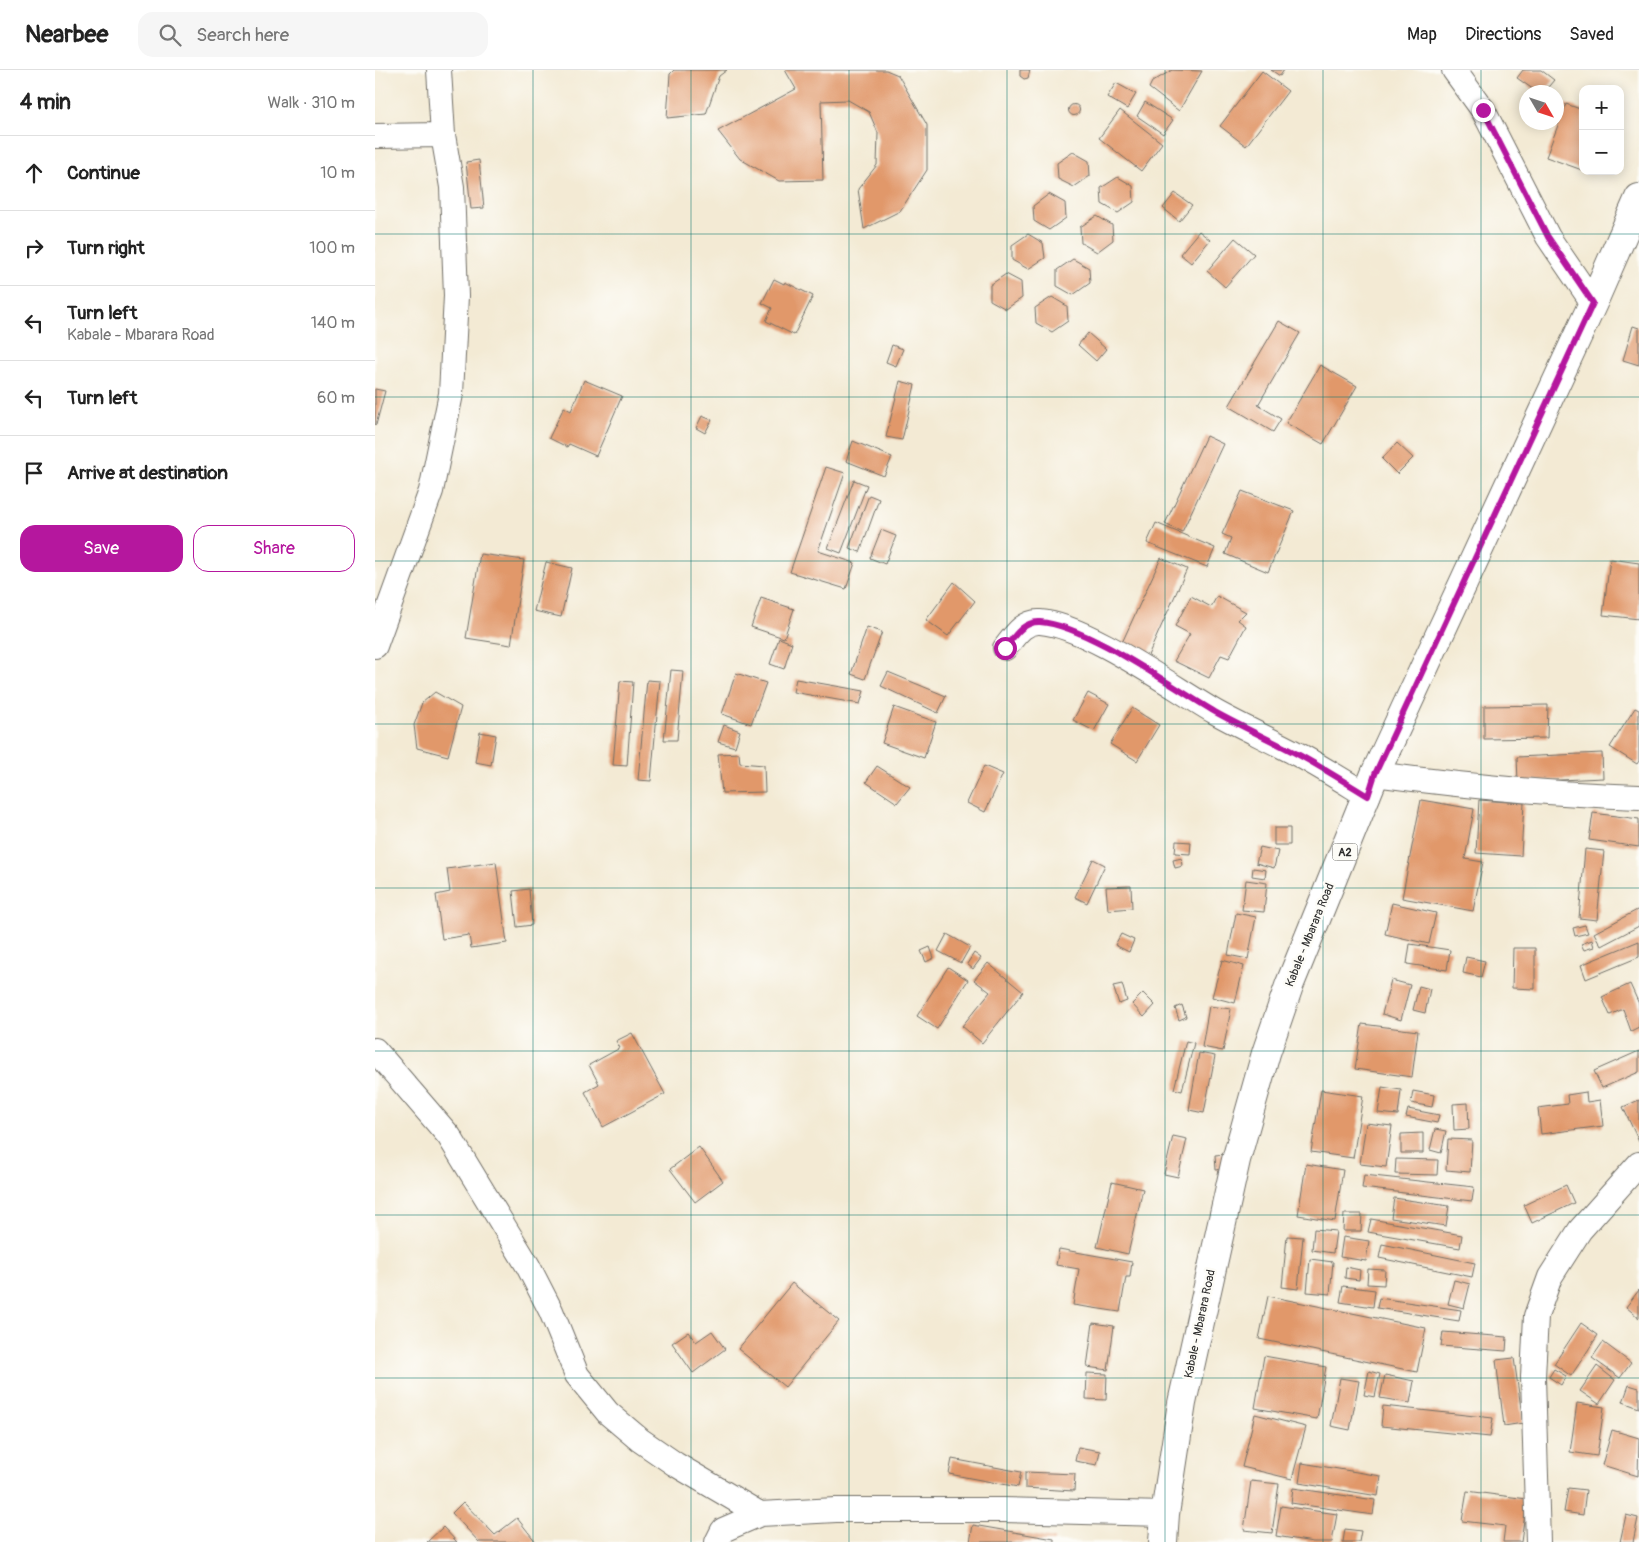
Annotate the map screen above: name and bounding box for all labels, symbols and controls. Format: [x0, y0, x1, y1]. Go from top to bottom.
search box [138, 12, 488, 57]
text: Nearbee [25, 20, 108, 49]
icon: search [156, 21, 184, 49]
text: Search here [196, 23, 289, 47]
text: Map [1407, 23, 1437, 46]
text: Directions [1465, 23, 1541, 46]
text: Saved [1569, 23, 1614, 46]
north arrow [1519, 85, 1564, 130]
map controls [1579, 85, 1624, 175]
button: + [1579, 85, 1624, 130]
text: 4 min [20, 89, 71, 116]
text: Walk · 310 m [268, 93, 355, 113]
route end [1472, 99, 1495, 122]
button: − [1579, 130, 1624, 175]
icon: ahead [20, 159, 48, 187]
text: Continue [67, 161, 140, 185]
text: 10 m [320, 163, 355, 183]
icon: right [20, 234, 48, 262]
text: Turn right [67, 236, 145, 260]
text: 100 m [309, 238, 355, 258]
text: Turn left [67, 301, 137, 325]
icon: left [20, 309, 48, 337]
text: 140 m [311, 313, 355, 333]
text: Kabale - Mbarara Road [67, 325, 215, 345]
icon: left [20, 384, 48, 412]
text: Turn left [67, 386, 137, 410]
text: 60 m [317, 388, 355, 408]
icon: arrive [20, 459, 48, 487]
text: Arrive at destination [67, 461, 228, 485]
button: Save [20, 525, 183, 572]
button: Share [193, 525, 355, 572]
route start [994, 637, 1017, 660]
road number: A2 [1333, 844, 1357, 860]
street label: Kabale - Mbarara Road [1282, 881, 1338, 989]
street label: Kabale - Mbarara Road [1181, 1268, 1219, 1380]

